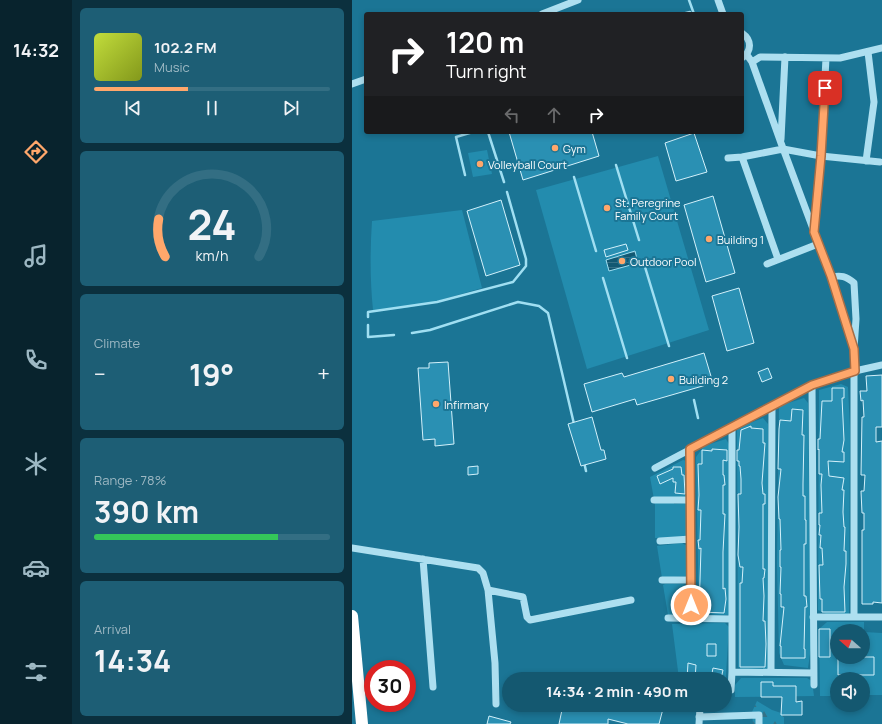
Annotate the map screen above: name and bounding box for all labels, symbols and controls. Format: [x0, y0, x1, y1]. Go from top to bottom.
text: 120 m [446, 23, 524, 61]
icon: right [380, 28, 432, 80]
text: 102.2 FM [154, 37, 217, 58]
text: 14:32 [13, 38, 59, 62]
text: Music [154, 58, 190, 76]
text: Turn right [446, 59, 527, 83]
pin [808, 71, 842, 105]
icon: arrive [814, 77, 836, 99]
icon: previous [122, 97, 144, 119]
icon: pause [201, 97, 223, 119]
icon: next [280, 97, 302, 119]
icon: left [501, 104, 523, 126]
icon: ahead [543, 104, 565, 126]
icon: right [585, 104, 607, 126]
icon: directions [22, 138, 50, 166]
place label: Gym [563, 141, 586, 156]
marker: Gym [550, 143, 560, 153]
place label: Volleyball Court [488, 157, 567, 172]
marker: Volleyball Court [475, 159, 485, 169]
place label: St. Peregrine Family Court [615, 195, 681, 223]
text: 24 [187, 196, 237, 252]
marker: St. Peregrine Family Court [602, 203, 612, 213]
place label: Building 1 [717, 232, 764, 247]
marker: Building 1 [704, 234, 714, 244]
icon: music [22, 242, 50, 270]
text: km/h [195, 245, 229, 264]
place label: Outdoor Pool [630, 254, 697, 269]
marker: Outdoor Pool [617, 256, 627, 266]
text: Climate [94, 334, 140, 352]
icon: phone [22, 346, 50, 374]
text: 19° [189, 354, 234, 395]
text: − [94, 359, 106, 389]
text: + [317, 359, 330, 389]
place label: Building 2 [679, 372, 728, 387]
marker: Building 2 [666, 374, 676, 384]
place label: Infirmary [444, 397, 489, 412]
marker: Infirmary [431, 399, 441, 409]
icon: climate [22, 450, 50, 478]
text: Range · 78% [94, 471, 166, 489]
text: 390 km [94, 491, 199, 532]
icon: car [22, 554, 50, 582]
position arrow [670, 584, 712, 626]
text: Arrival [94, 620, 131, 638]
north arrow [830, 624, 870, 664]
map controls [830, 624, 870, 712]
text: 14:34 [94, 640, 171, 681]
icon: filters [22, 658, 50, 686]
speed limit sign: 30 [364, 660, 416, 712]
button: sound [830, 672, 870, 712]
text: 14:34 · 2 min · 490 m [546, 681, 688, 702]

